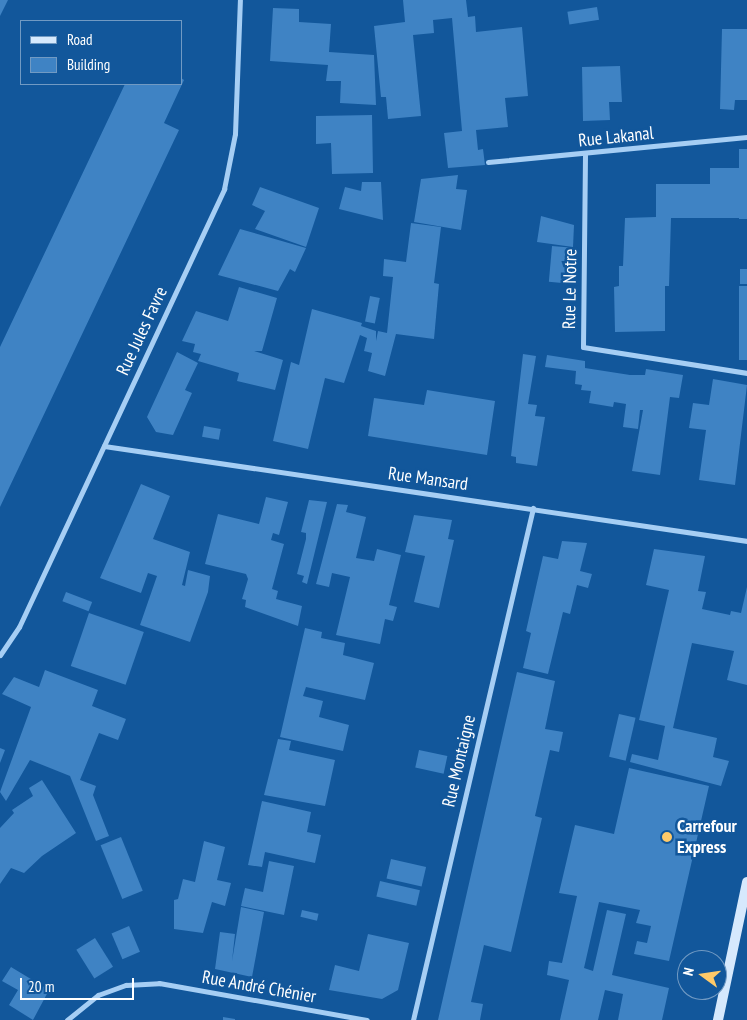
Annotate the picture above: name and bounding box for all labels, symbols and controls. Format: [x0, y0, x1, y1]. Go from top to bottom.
legend [20, 20, 182, 85]
text: Road [67, 30, 93, 49]
text: Building [67, 55, 110, 74]
street label: Rue Lakanal [577, 122, 655, 152]
street label: Rue Le Notre [559, 249, 581, 329]
street label: Rue Jules Favre [112, 283, 172, 379]
street label: Rue Mansard [387, 463, 469, 495]
street label: Rue Montaigne [438, 713, 480, 809]
place label: Carrefour Express [677, 816, 737, 859]
marker: Carrefour Express [661, 831, 673, 843]
north arrow [677, 950, 727, 1000]
street label: Rue André Chénier [200, 966, 318, 1008]
text: N [679, 966, 698, 977]
scale bar [22, 968, 136, 1000]
text: 20 m [28, 977, 54, 996]

